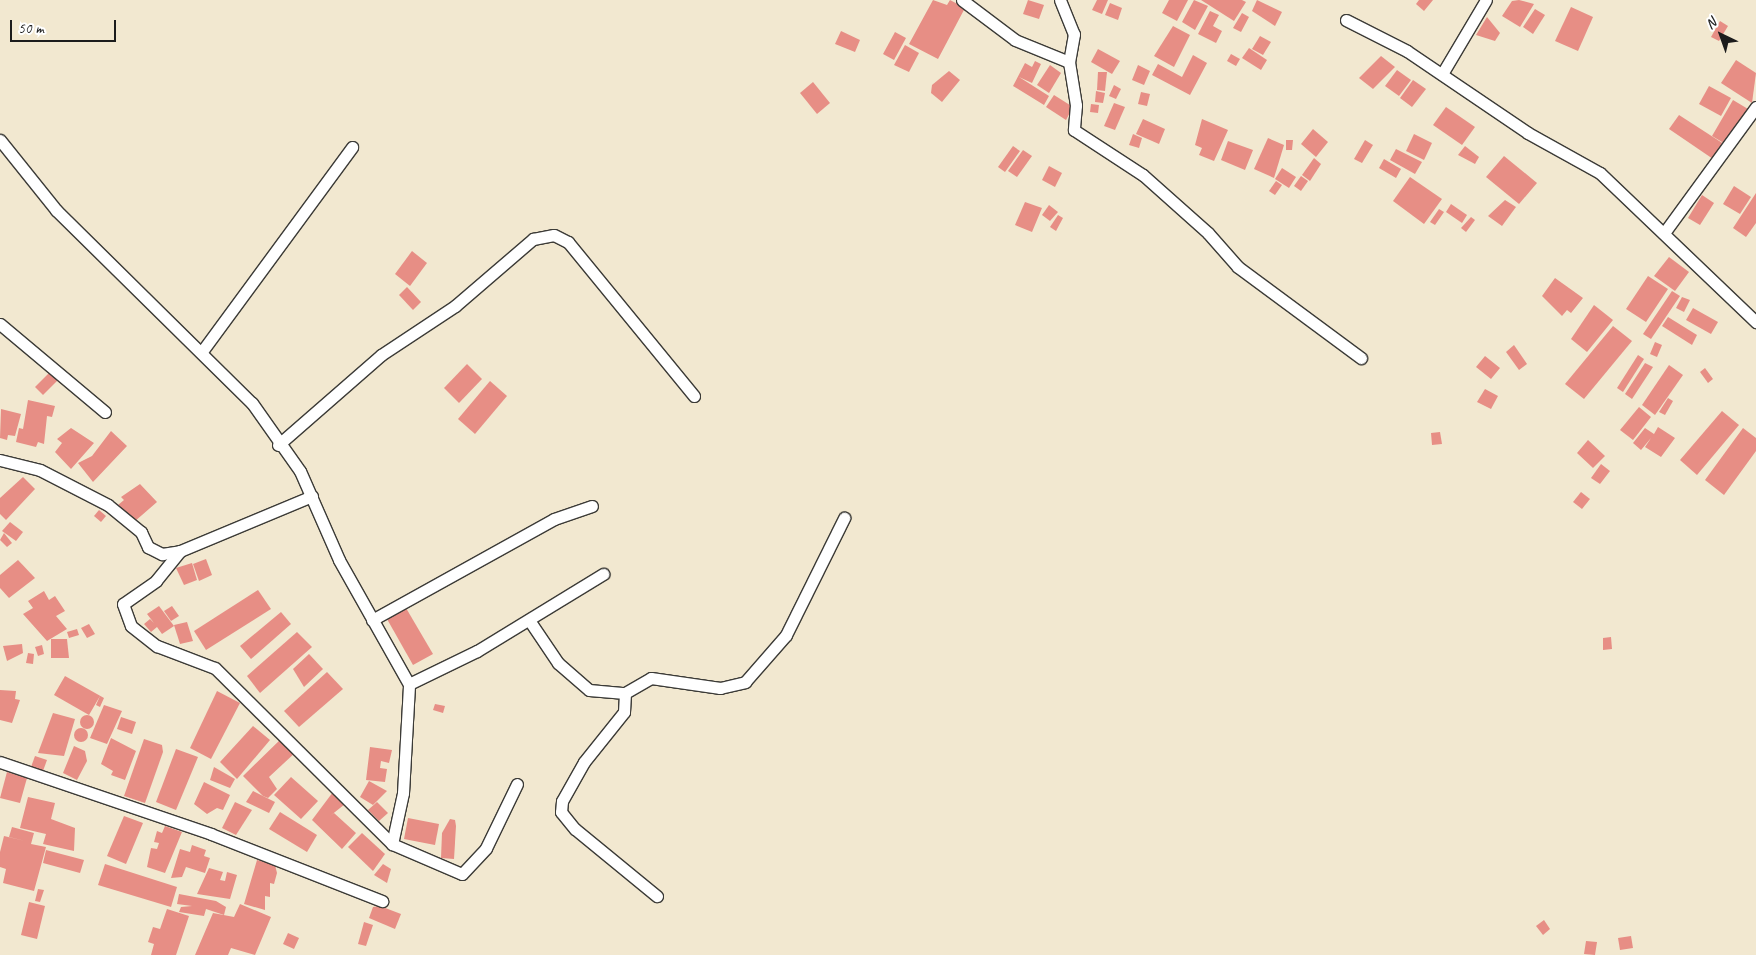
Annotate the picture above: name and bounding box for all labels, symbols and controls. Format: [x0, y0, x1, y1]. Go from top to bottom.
scale bar [12, 10, 119, 42]
north arrow [1696, 10, 1746, 60]
text: N [1702, 14, 1720, 33]
text: 50 m [18, 19, 44, 38]

